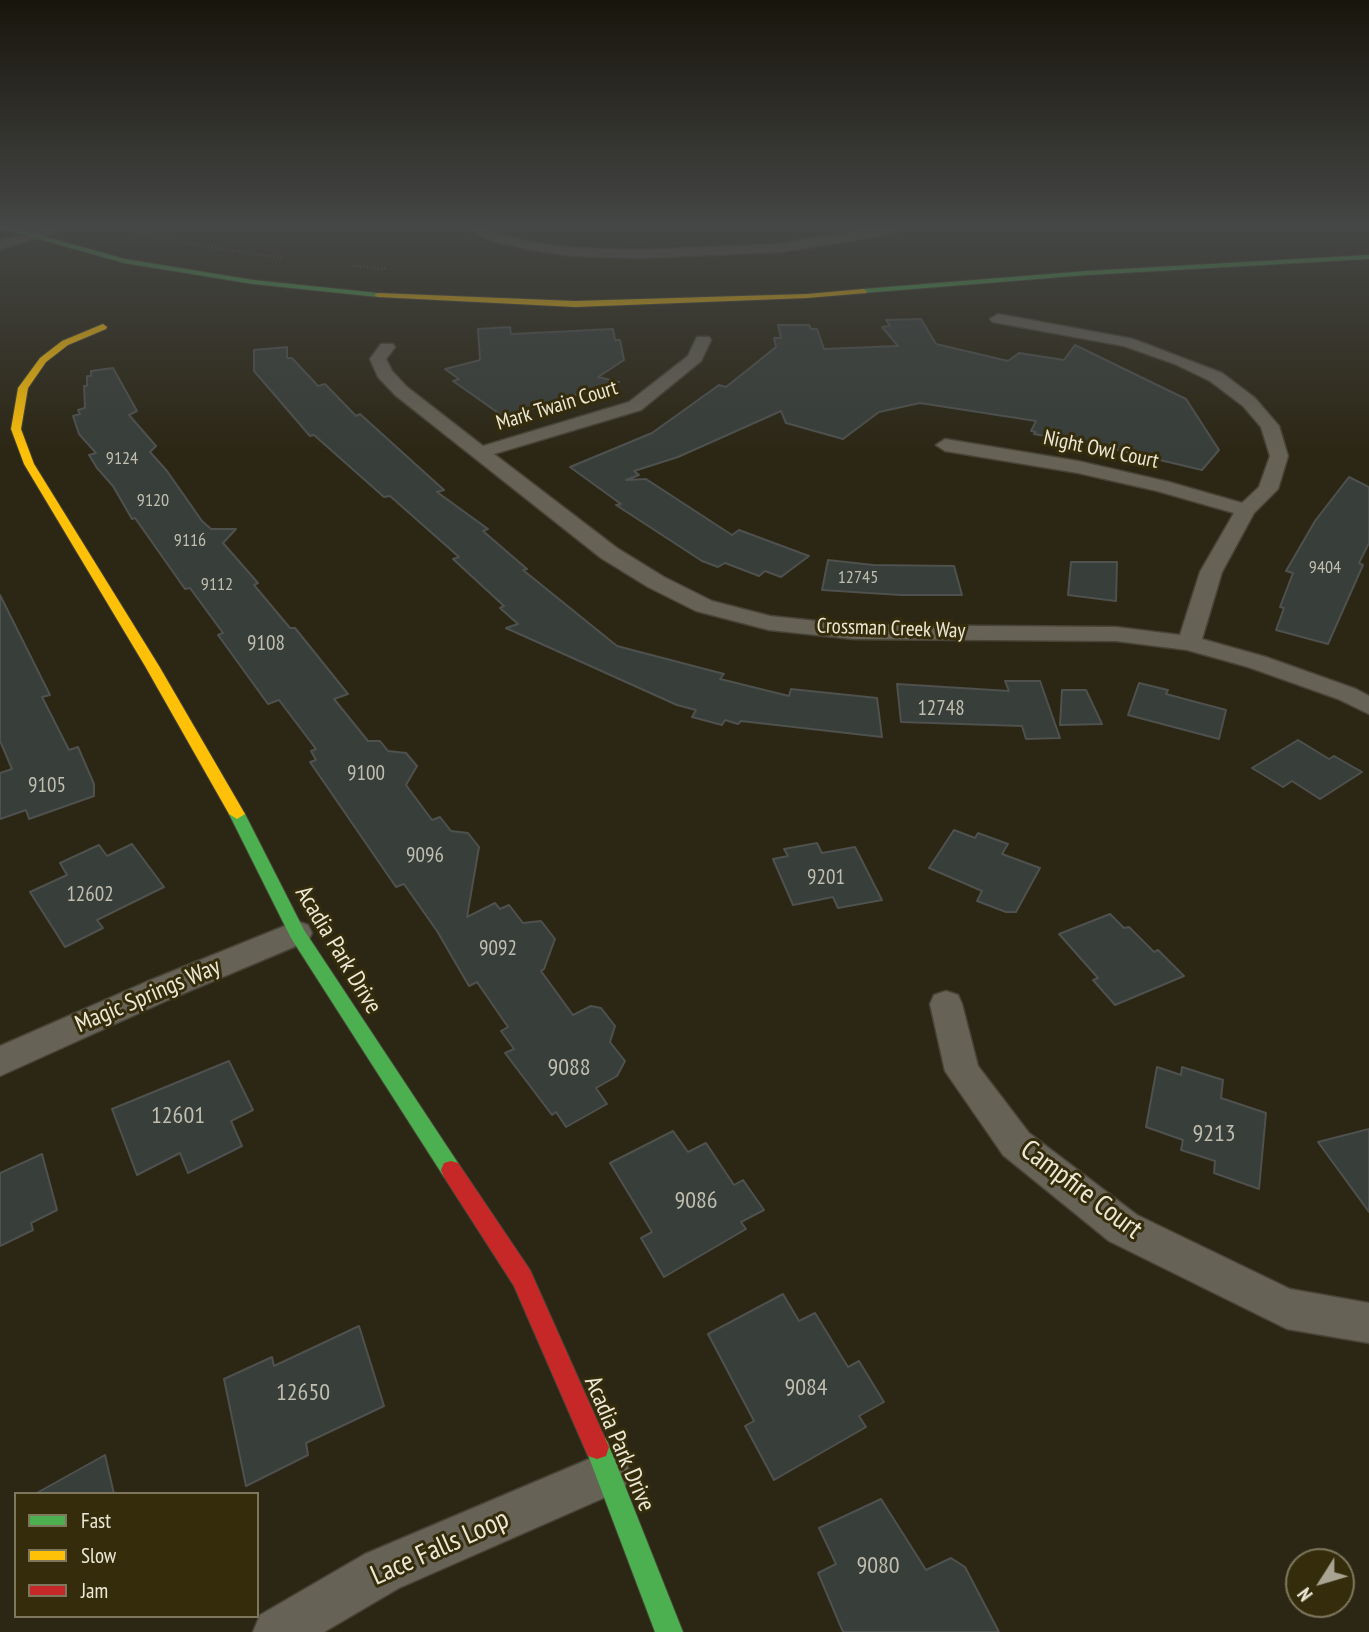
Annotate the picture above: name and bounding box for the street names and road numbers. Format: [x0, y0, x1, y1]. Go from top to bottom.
street label: Mark Twain Court [493, 376, 621, 436]
street label: Night Owl Court [1041, 426, 1161, 474]
street label: Crossman Creek Way [816, 614, 966, 644]
street label: Acadia Park Drive [289, 881, 387, 1019]
street label: Magic Springs Way [71, 953, 225, 1039]
street label: Campfire Court [1013, 1133, 1149, 1247]
street label: Acadia Park Drive [578, 1372, 660, 1516]
street label: Lace Falls Loop [366, 1503, 514, 1593]

